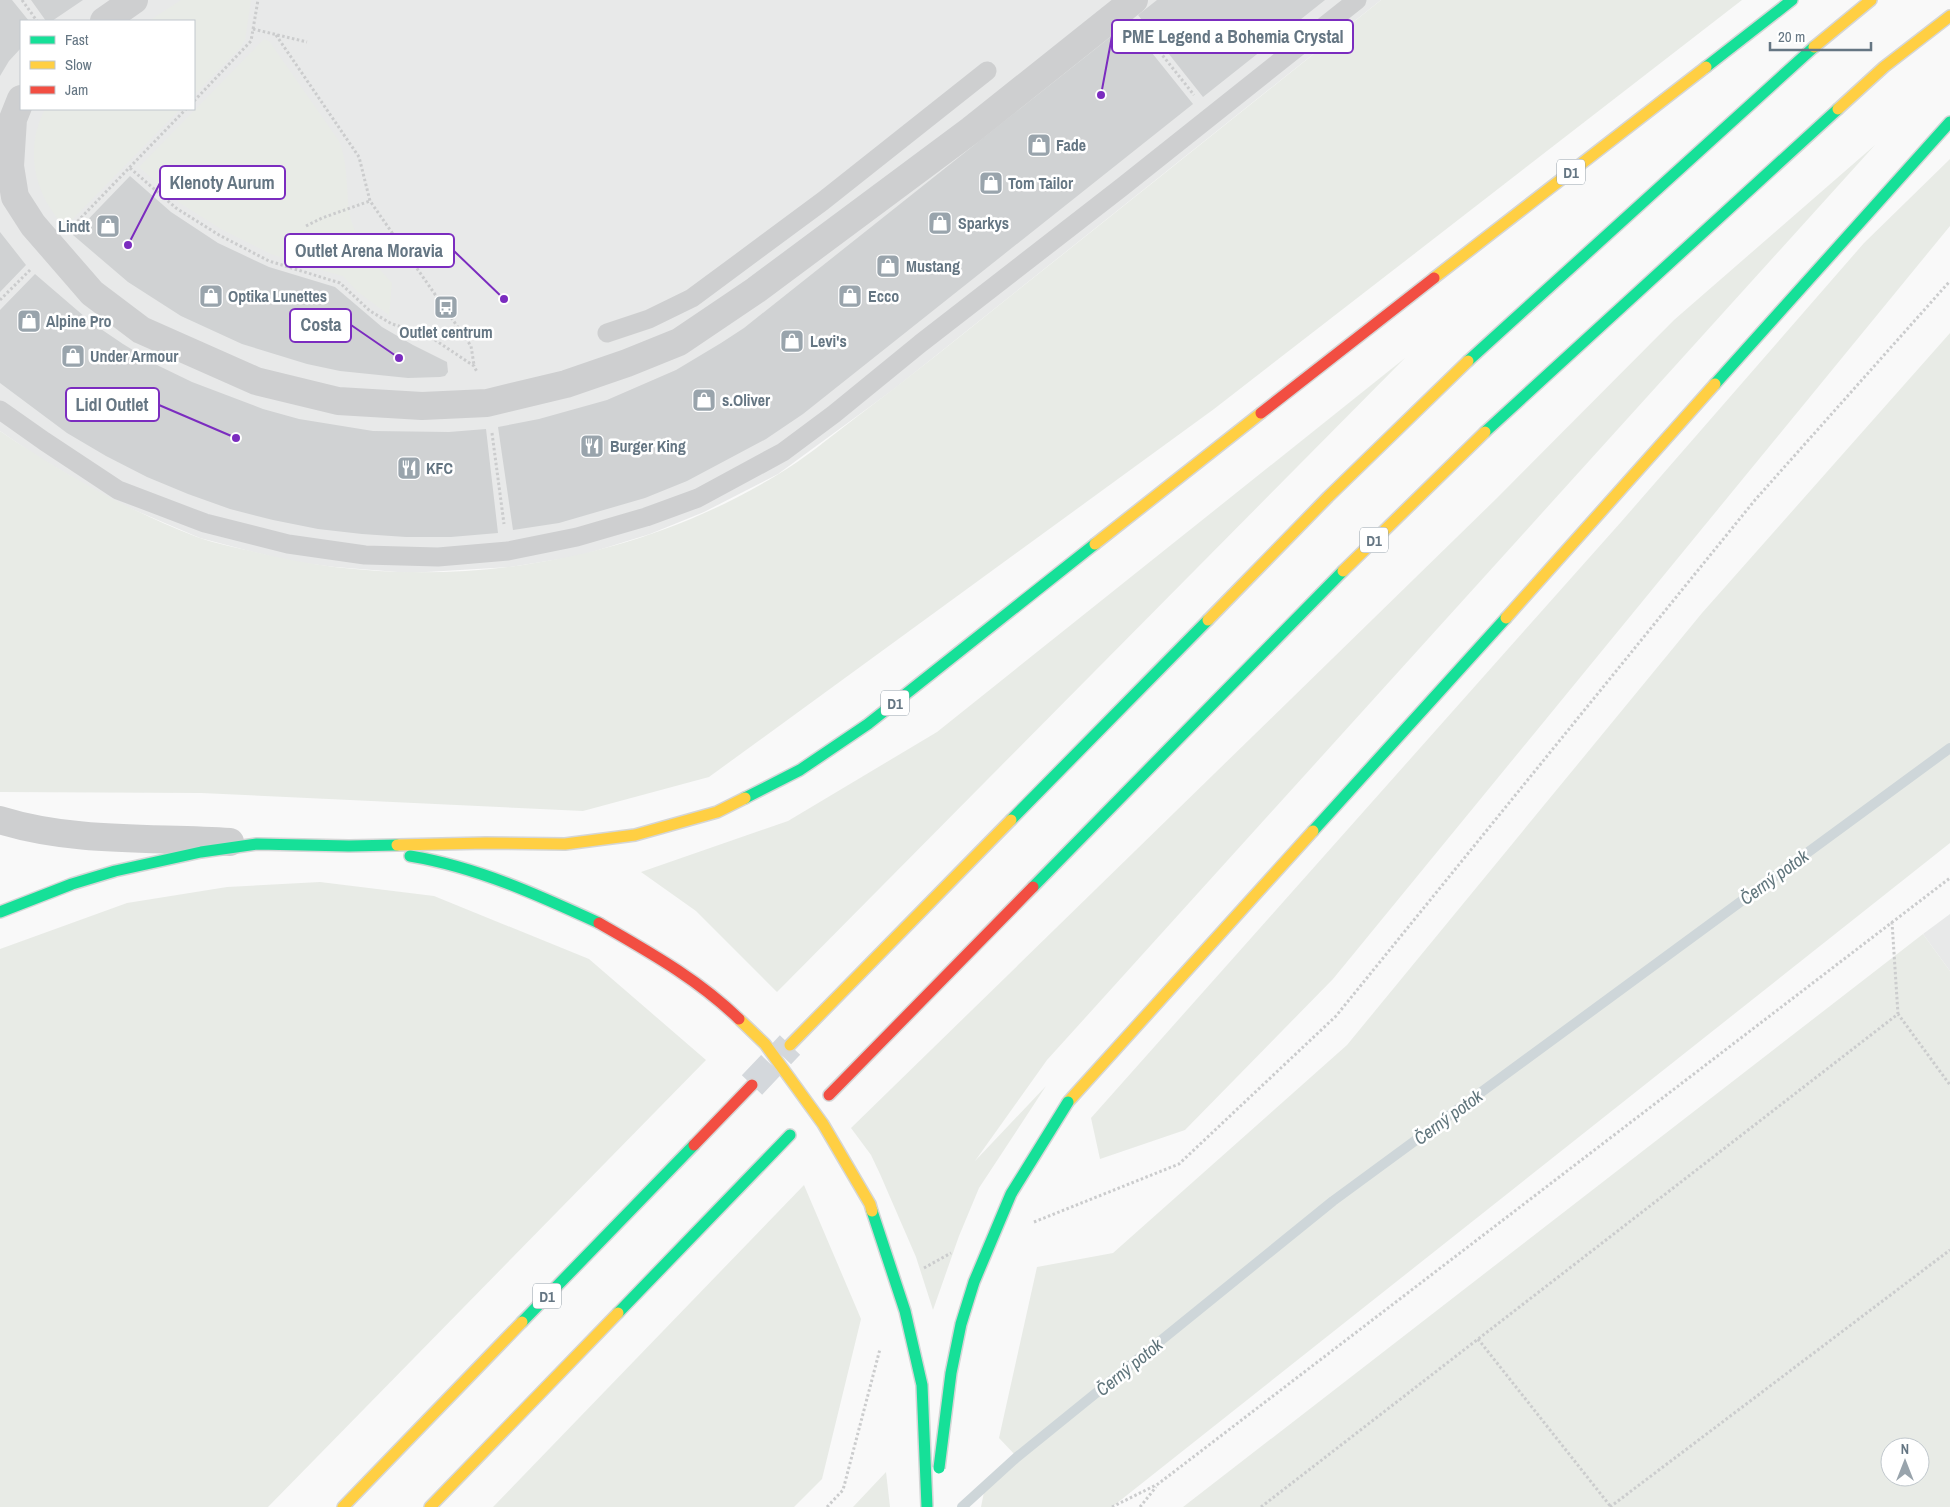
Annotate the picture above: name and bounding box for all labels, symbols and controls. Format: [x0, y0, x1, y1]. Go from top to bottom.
legend [20, 20, 195, 110]
callout: PME Legend a Bohemia Crystal [1112, 20, 1353, 53]
scale bar [1770, 20, 1871, 52]
text: PME Legend a Bohemia Crystal [1122, 24, 1344, 49]
text: 20 m [1778, 26, 1805, 47]
text: Fast [65, 29, 89, 50]
text: Slow [65, 54, 92, 75]
text: Jam [65, 79, 88, 100]
shop icon: Fade [1026, 132, 1052, 158]
place label: Fade [1056, 134, 1086, 156]
road number: D1 [1557, 160, 1585, 184]
callout: Klenoty Aurum [160, 166, 285, 199]
text: Klenoty Aurum [169, 170, 275, 195]
shop icon: Tom Tailor [978, 170, 1004, 196]
place label: Tom Tailor [1008, 172, 1074, 194]
shop icon: Sparkys [927, 210, 953, 236]
place label: Sparkys [958, 212, 1009, 234]
shop icon: Lindt [95, 213, 121, 239]
place label: Lindt [58, 215, 91, 237]
callout: Outlet Arena Moravia [285, 234, 454, 267]
text: Outlet Arena Moravia [295, 238, 444, 263]
shop icon: Mustang [875, 253, 901, 279]
place label: Mustang [906, 255, 960, 277]
shop icon: Optika Lunettes [198, 283, 224, 309]
shop icon: Ecco [837, 283, 863, 309]
place label: Optika Lunettes [228, 285, 327, 307]
place label: Ecco [868, 285, 899, 307]
bus stop icon: Outlet centrum [433, 294, 459, 320]
shop icon: Alpine Pro [16, 308, 42, 334]
callout: Costa [290, 309, 351, 342]
place label: Alpine Pro [46, 310, 112, 332]
text: Costa [300, 312, 342, 337]
place label: Outlet centrum [399, 321, 493, 343]
shop icon: Levi's [779, 328, 805, 354]
place label: Levi's [810, 330, 847, 352]
shop icon: Under Armour [60, 343, 86, 369]
place label: Under Armour [90, 345, 179, 367]
shop icon: s.Oliver [691, 387, 717, 413]
callout: Lidl Outlet [66, 388, 159, 421]
place label: s.Oliver [722, 389, 771, 411]
text: Lidl Outlet [76, 392, 149, 417]
restaurant icon: Burger King [579, 433, 605, 459]
place label: Burger King [610, 435, 686, 457]
restaurant icon: KFC [396, 455, 422, 481]
place label: KFC [426, 457, 453, 479]
road number: D1 [1360, 528, 1388, 552]
road number: D1 [881, 690, 909, 716]
water label: Černý potok [1734, 843, 1814, 911]
water label: Černý potok [1408, 1083, 1488, 1151]
road number: D1 [533, 1284, 561, 1308]
water label: Černý potok [1090, 1332, 1168, 1402]
north arrow [1880, 1437, 1930, 1487]
text: N [1901, 1440, 1909, 1458]

